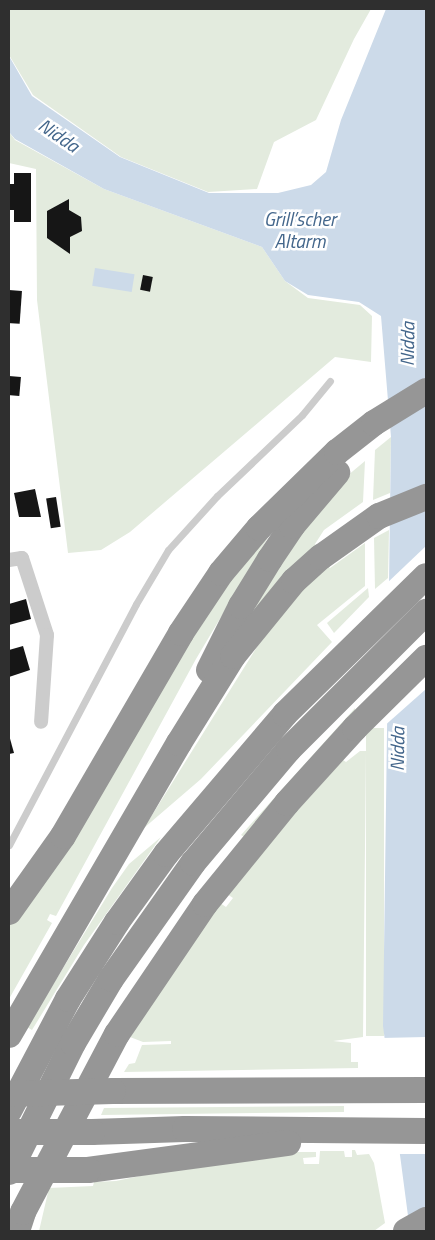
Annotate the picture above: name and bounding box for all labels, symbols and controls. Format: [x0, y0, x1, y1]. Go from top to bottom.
water label: Nidda [34, 113, 84, 157]
water label: Grill’scher Altarm [264, 208, 336, 252]
water label: Nidda [395, 322, 419, 366]
water label: Nidda [385, 727, 409, 771]

